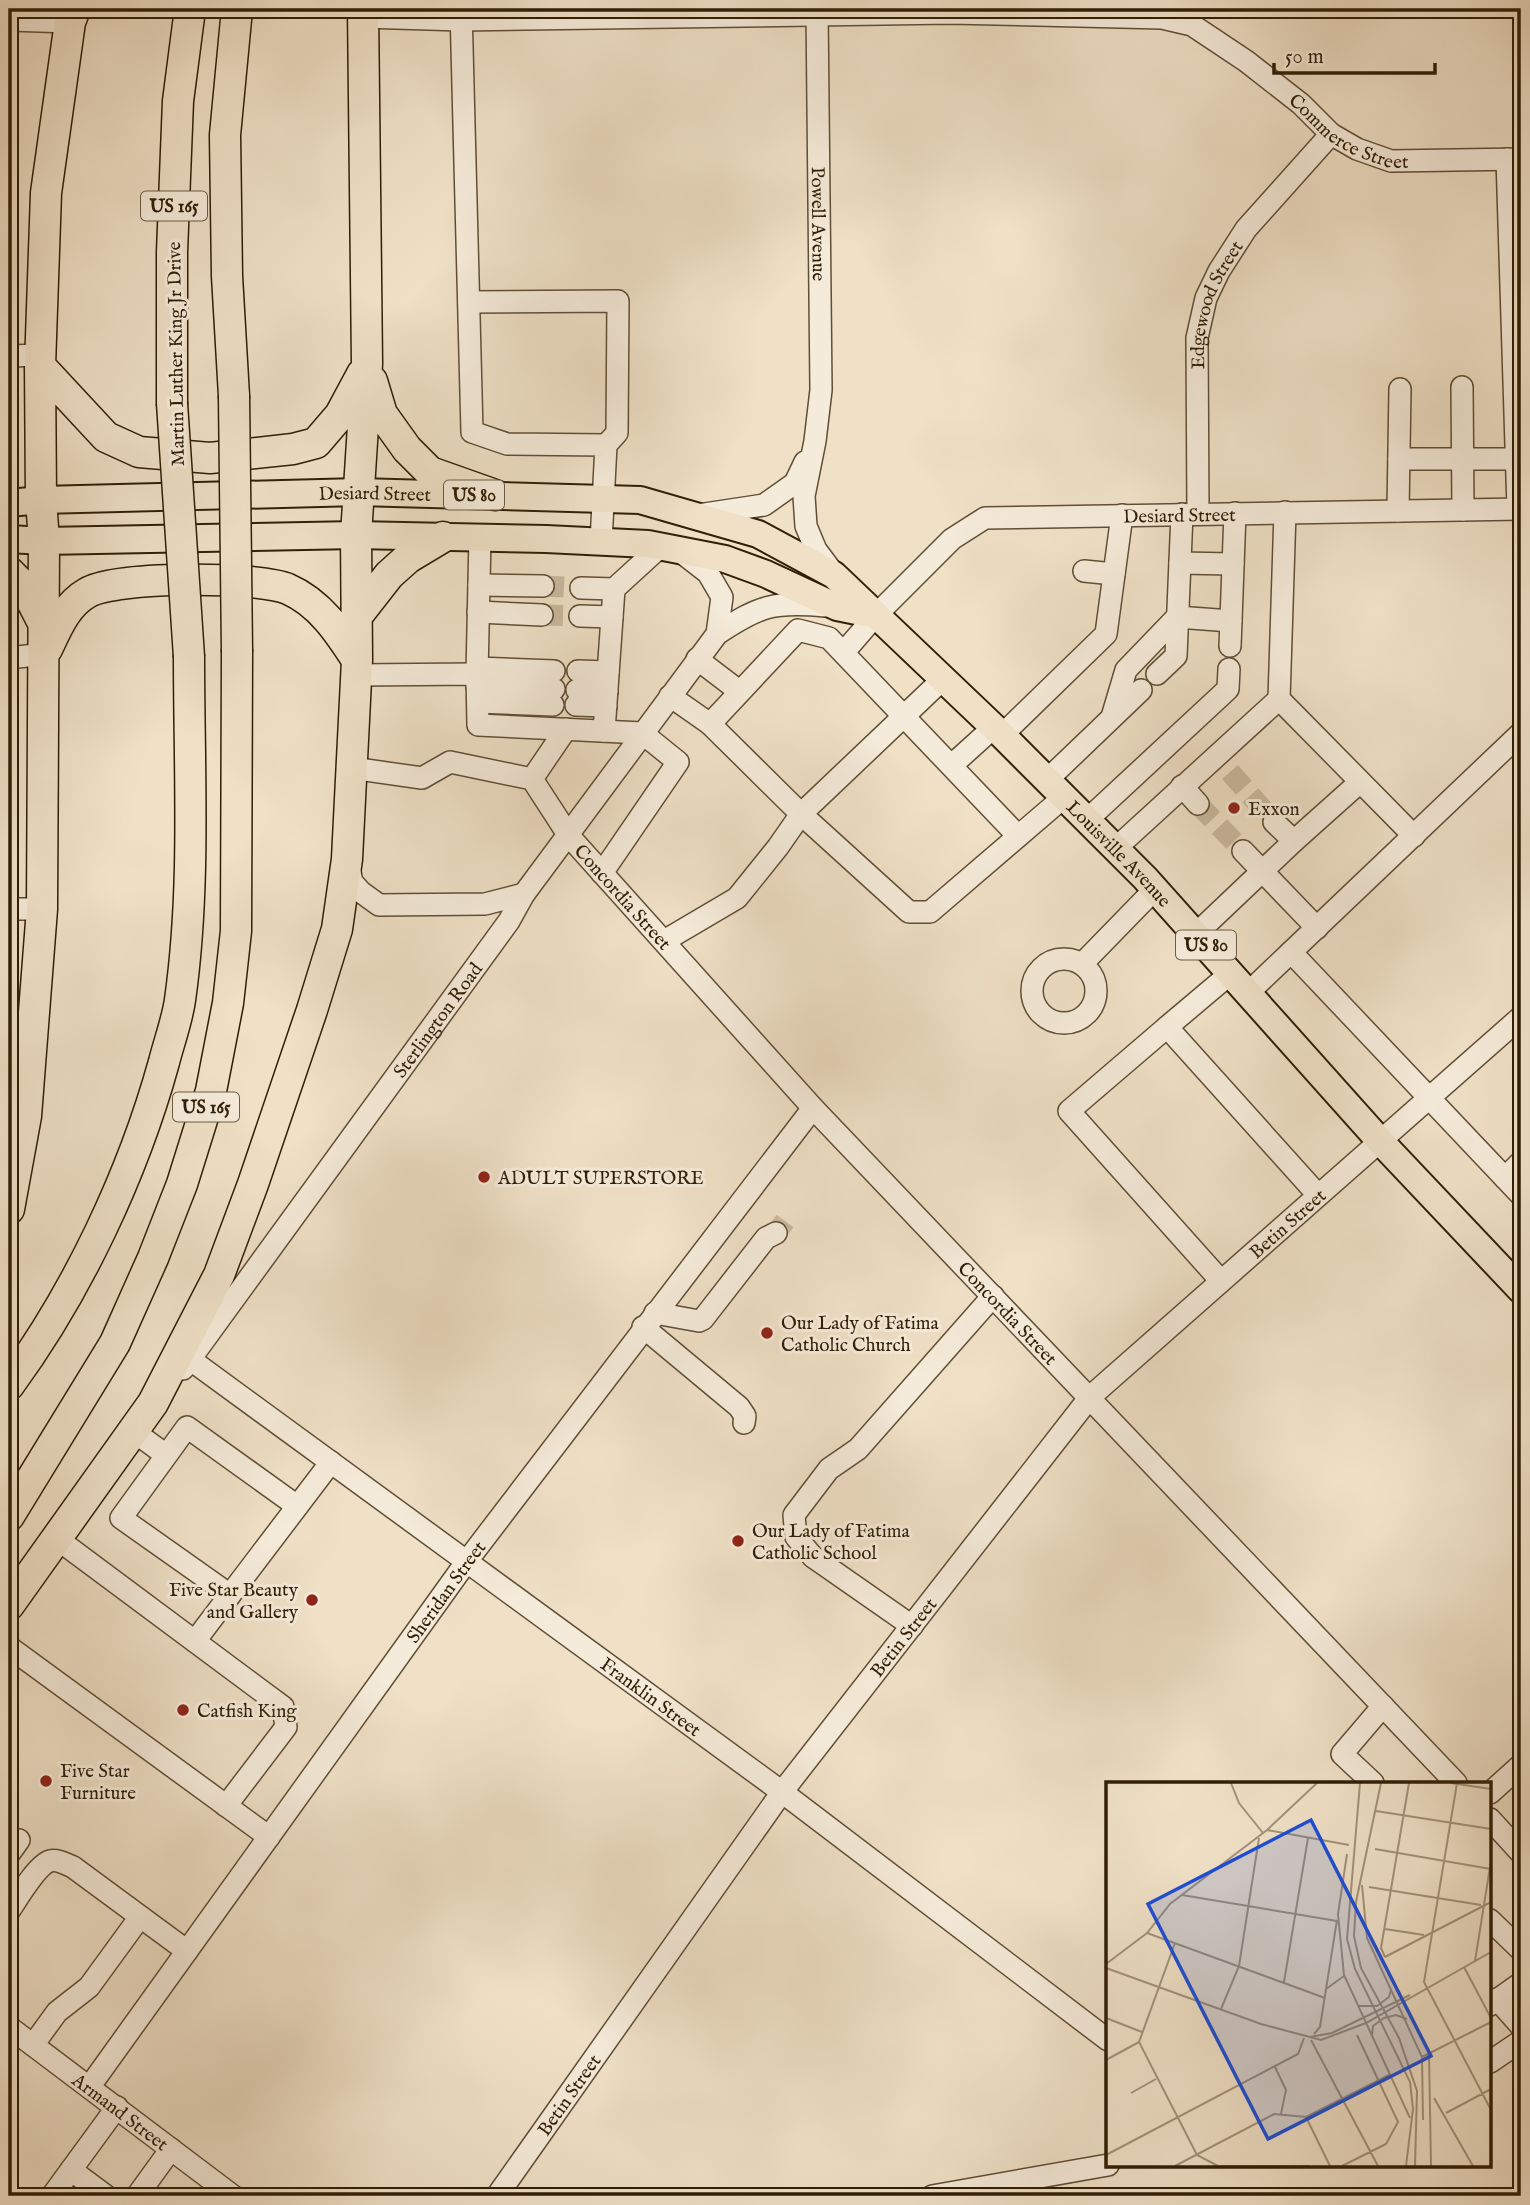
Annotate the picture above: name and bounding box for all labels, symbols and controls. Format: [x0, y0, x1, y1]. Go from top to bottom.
scale bar [1274, 32, 1436, 76]
text: 50 m [1285, 44, 1324, 71]
street label: Commerce Street [1283, 89, 1409, 175]
street label: Powell Avenue [805, 167, 830, 282]
road number: US 165 [141, 191, 207, 220]
street label: Edgewood Street [1187, 236, 1250, 369]
street label: Martin Luther King Jr Drive [163, 241, 191, 467]
road number: US 80 [444, 480, 504, 509]
street label: Desiard Street [318, 482, 432, 508]
street label: Desiard Street [1123, 504, 1236, 530]
street label: Louisville Avenue [1060, 796, 1176, 913]
place label: Exxon [1248, 798, 1300, 822]
marker: Exxon [1226, 800, 1242, 816]
street label: Concordia Street [568, 840, 676, 956]
road number: US 80 [1176, 930, 1236, 960]
street label: Sterlington Road [389, 958, 489, 1083]
road number: US 165 [173, 1092, 239, 1122]
place label: ADULT SUPERSTORE [497, 1167, 704, 1191]
marker: ADULT SUPERSTORE [476, 1169, 492, 1185]
street label: Betin Street [1245, 1184, 1332, 1265]
street label: Concordia Street [952, 1257, 1062, 1371]
place label: Our Lady of Fatima Catholic Church [781, 1312, 939, 1358]
marker: Our Lady of Fatima Catholic Church [759, 1325, 775, 1341]
place label: Our Lady of Fatima Catholic School [752, 1520, 910, 1566]
marker: Our Lady of Fatima Catholic School [730, 1533, 746, 1549]
street label: Sheridan Street [402, 1536, 492, 1648]
place label: Five Star Beauty and Gallery [169, 1579, 299, 1625]
marker: Five Star Beauty and Gallery [304, 1592, 320, 1608]
street label: Betin Street [866, 1593, 943, 1683]
street label: Franklin Street [595, 1653, 706, 1743]
place label: Catfish King [197, 1700, 297, 1724]
marker: Catfish King [175, 1702, 191, 1718]
place label: Five Star Furniture [60, 1760, 136, 1806]
marker: Five Star Furniture [38, 1773, 54, 1789]
inset map [1106, 1782, 1492, 2166]
street label: Betin Street [533, 2050, 607, 2141]
street label: Armand Street [66, 2068, 173, 2157]

